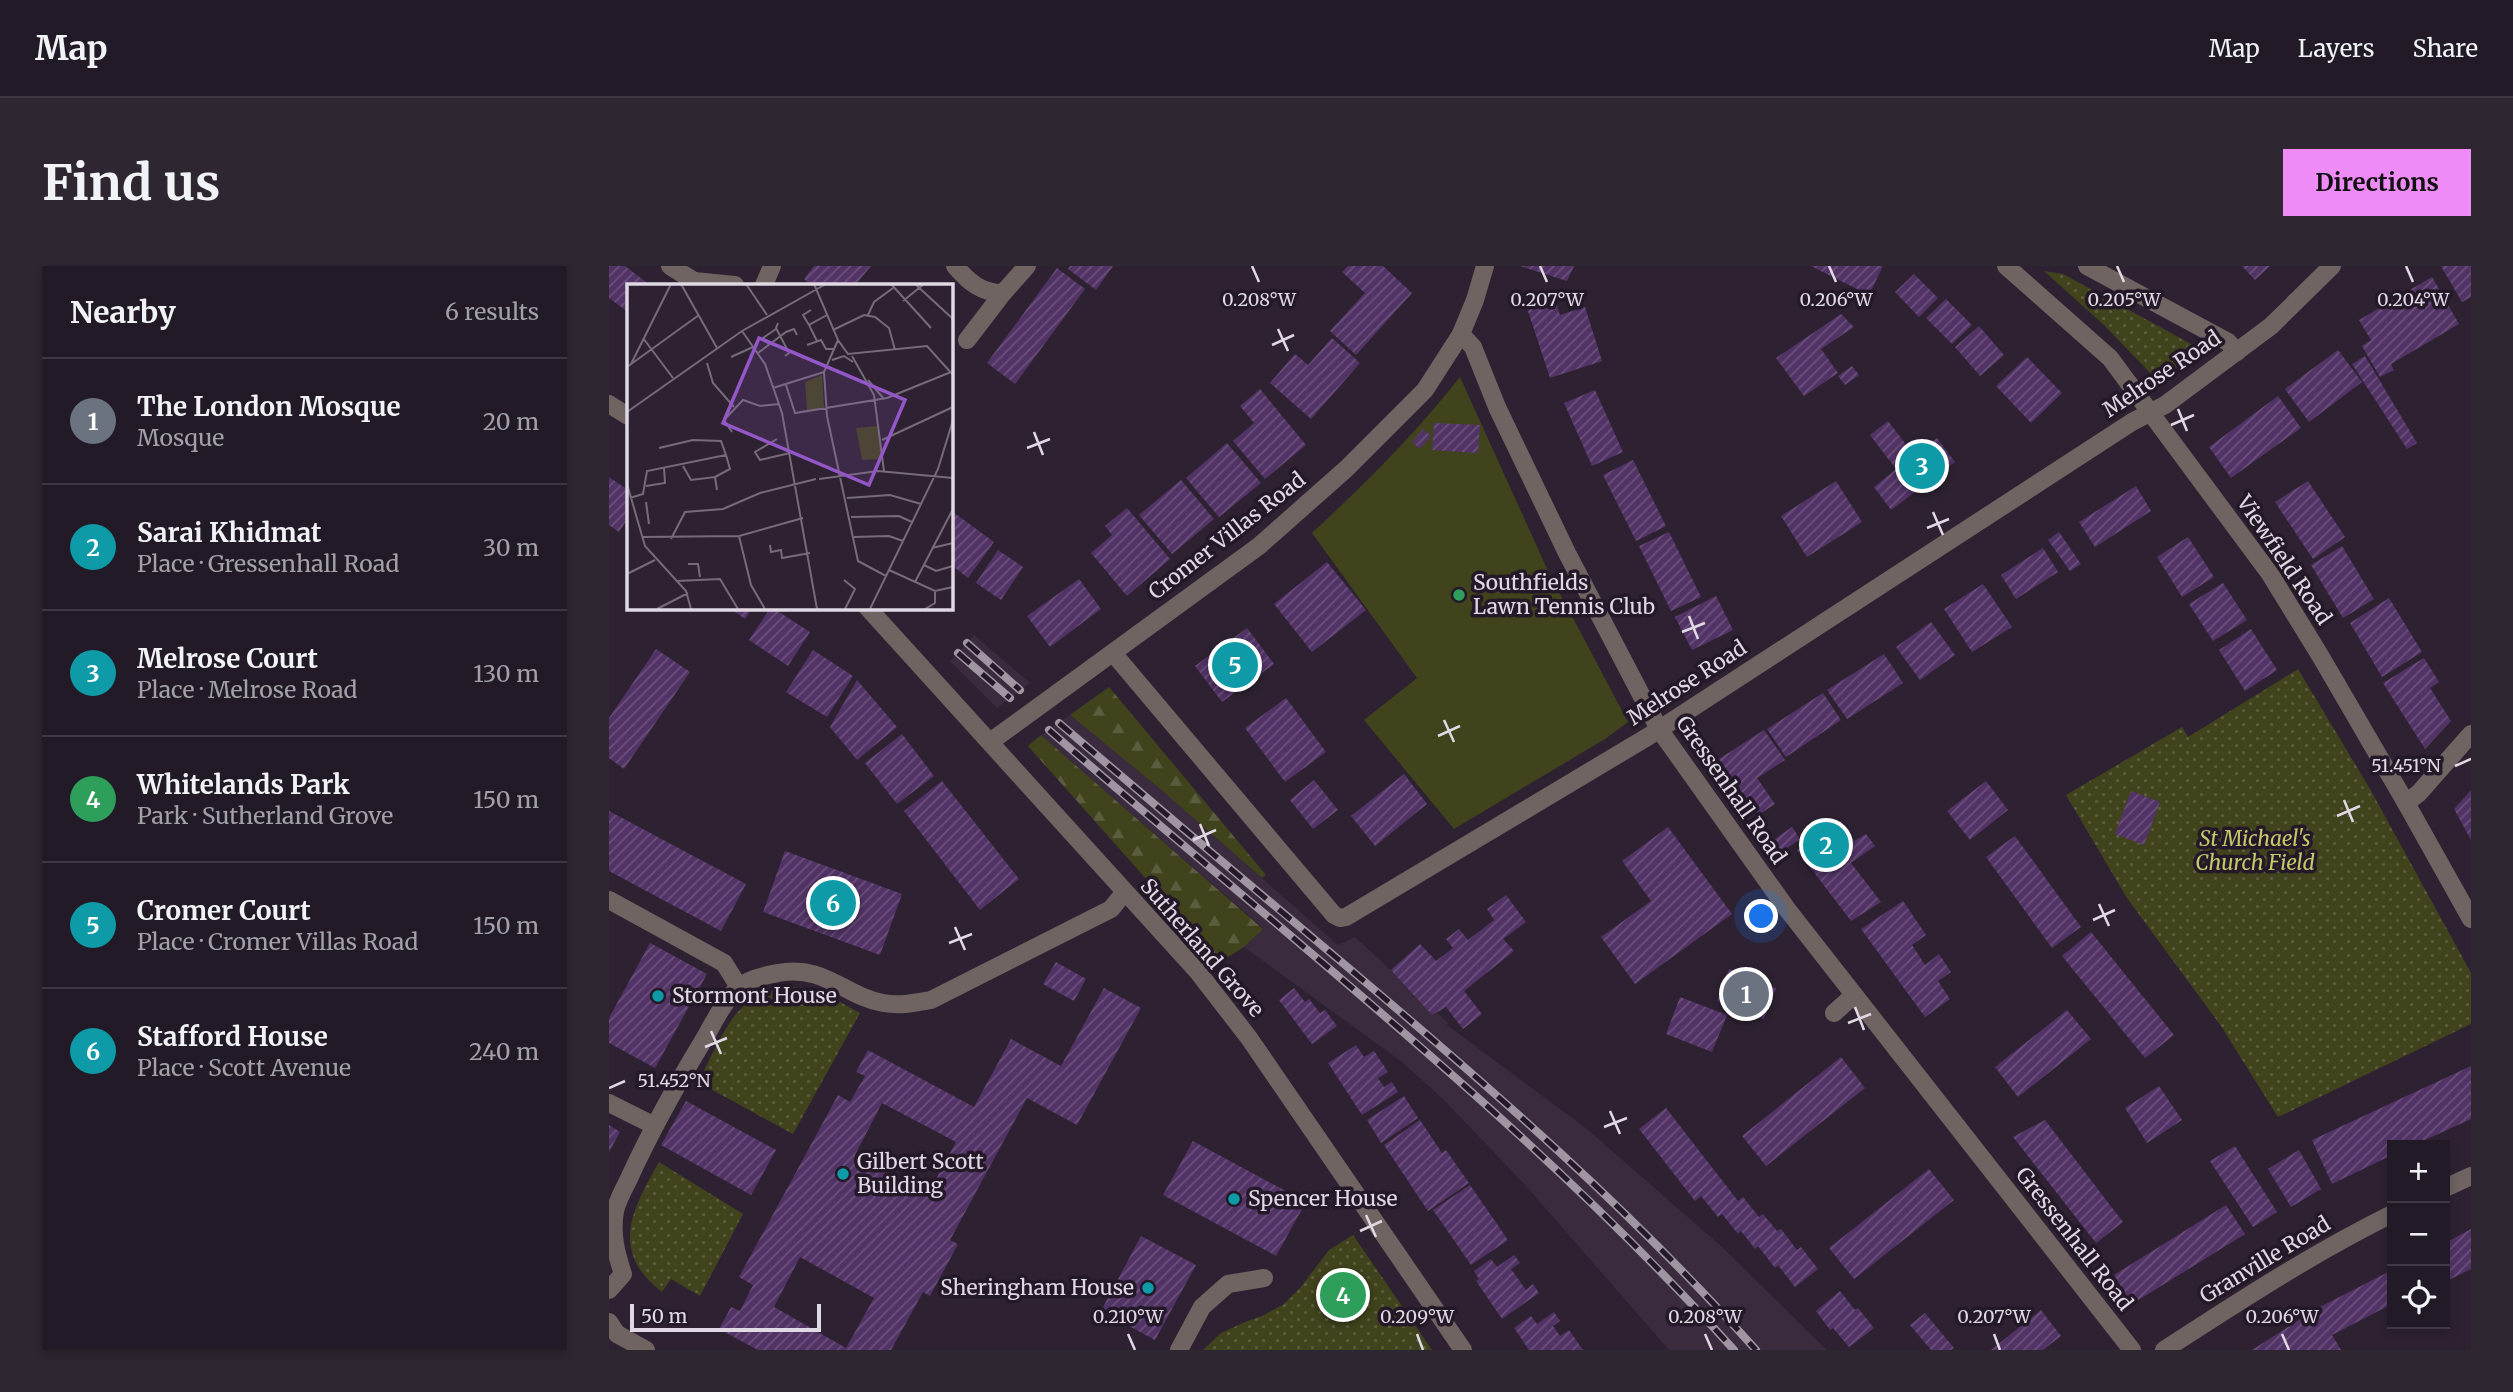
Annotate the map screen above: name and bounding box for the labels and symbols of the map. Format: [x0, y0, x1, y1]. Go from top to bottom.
inset map [627, 284, 952, 609]
text: 0.208°W [1222, 288, 1297, 311]
text: 0.207°W [1510, 288, 1585, 311]
text: 0.206°W [1800, 288, 1874, 311]
text: 0.205°W [2088, 288, 2162, 311]
text: 0.204°W [2377, 288, 2450, 311]
street label: Melrose Road [2098, 324, 2226, 423]
pin: 3 [1899, 440, 1945, 492]
street label: Cromer Villas Road [1143, 466, 1311, 605]
street label: Viewfield Road [2231, 489, 2338, 630]
place label: Southfields Lawn Tennis Club [1473, 569, 1655, 620]
marker: Southfields Lawn Tennis Club [1451, 587, 1467, 603]
street label: Melrose Road [1622, 634, 1752, 731]
pin: 5 [1212, 639, 1258, 691]
street label: Gressenhall Road [1670, 710, 1793, 869]
text: 51.451°N [2371, 754, 2441, 777]
pin: 2 [1803, 819, 1849, 871]
park label: St Michael's Church Field [2195, 825, 2315, 876]
street label: Sutherland Grove [1135, 873, 1270, 1023]
pin: 6 [810, 877, 856, 929]
your location [1744, 899, 1778, 933]
pin: 1 [1723, 968, 1769, 1020]
place label: Stormont House [672, 982, 837, 1009]
marker: Stormont House [650, 988, 666, 1004]
text: 51.452°N [638, 1069, 710, 1092]
place label: Gilbert Scott Building [857, 1148, 984, 1199]
street label: Gressenhall Road [2010, 1162, 2139, 1316]
marker: Gilbert Scott Building [835, 1166, 851, 1182]
place label: Spencer House [1248, 1185, 1398, 1212]
marker: Spencer House [1226, 1191, 1242, 1207]
street label: Granville Road [2195, 1210, 2335, 1309]
pin: 4 [1320, 1269, 1366, 1321]
place label: Sheringham House [940, 1274, 1134, 1301]
marker: Sheringham House [1140, 1280, 1156, 1296]
scale bar [630, 1301, 821, 1333]
text: 0.210°W [1093, 1305, 1164, 1328]
text: 0.209°W [1380, 1305, 1455, 1328]
text: 0.208°W [1668, 1305, 1743, 1328]
text: 0.207°W [1957, 1305, 2032, 1328]
text: 0.206°W [2246, 1305, 2320, 1328]

